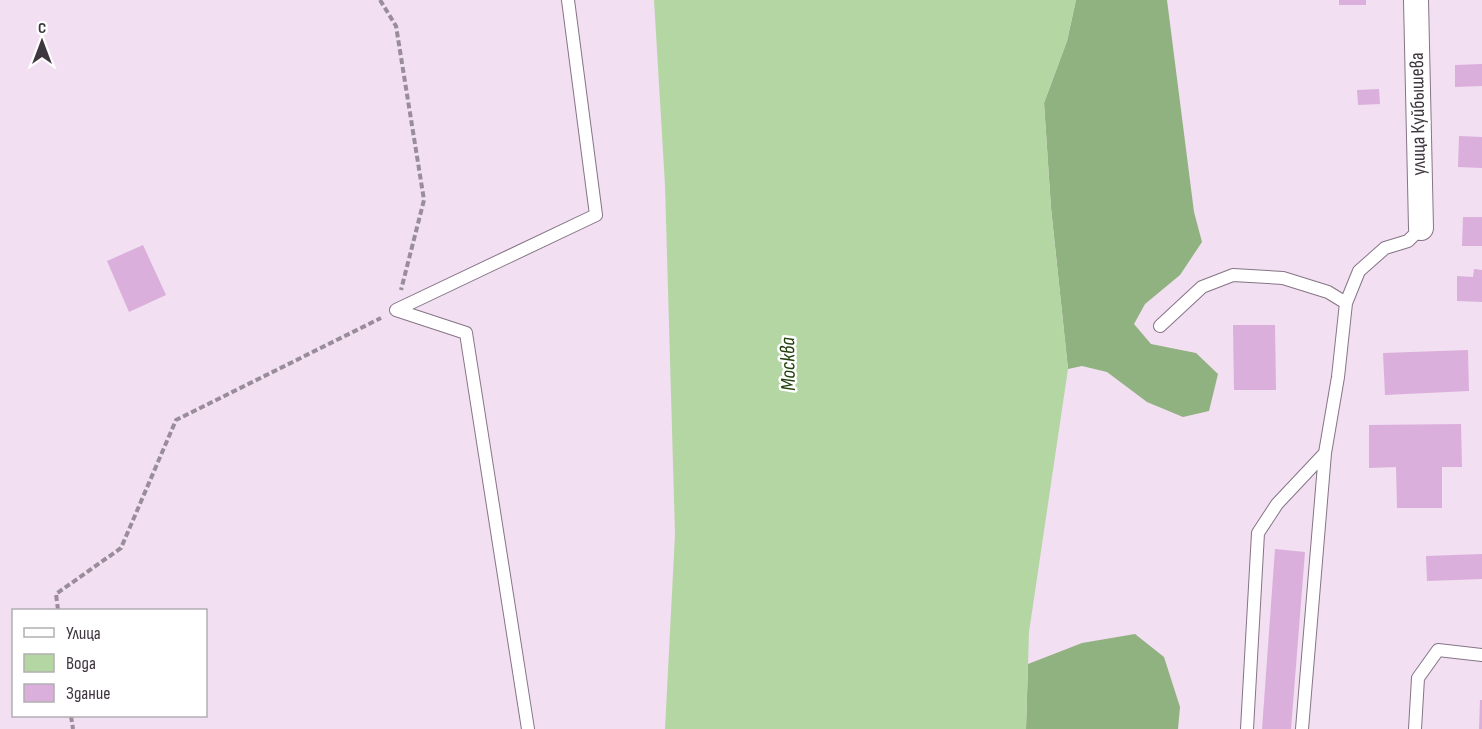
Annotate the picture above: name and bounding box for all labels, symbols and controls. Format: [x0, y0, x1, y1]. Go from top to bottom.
north arrow [12, 12, 72, 72]
text: С [38, 19, 46, 38]
street label: улица Куйбышева [1405, 52, 1431, 176]
water label: Москва [775, 336, 801, 391]
legend [12, 609, 207, 717]
text: Улица [66, 623, 101, 644]
text: Вода [66, 653, 96, 674]
text: Здание [66, 683, 111, 704]

